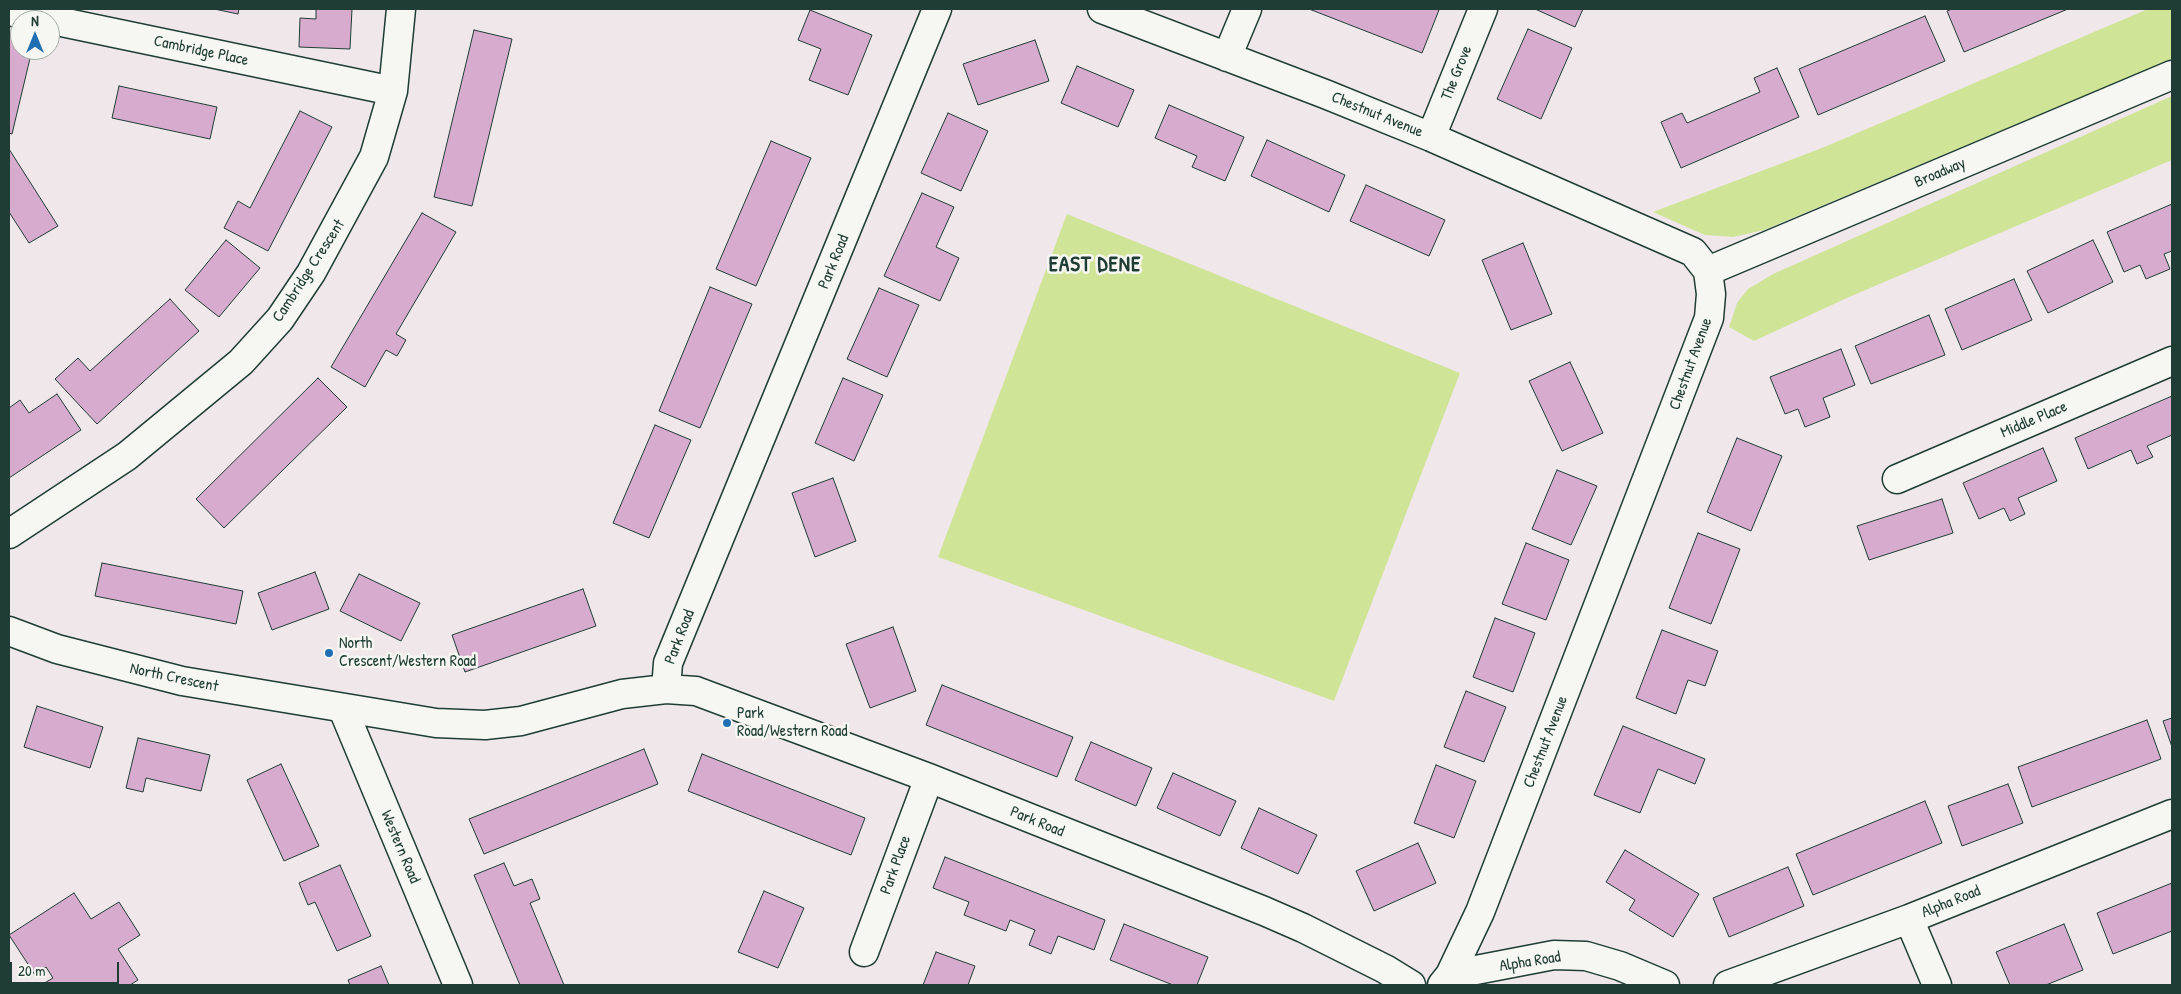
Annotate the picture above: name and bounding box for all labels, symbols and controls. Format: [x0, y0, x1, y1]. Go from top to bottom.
north arrow [10, 10, 60, 60]
text: N [31, 11, 39, 30]
street label: Cambridge Place [152, 32, 250, 70]
street label: The Grove [1437, 43, 1477, 103]
street label: Chestnut Avenue [1328, 88, 1426, 142]
street label: Broadway [1912, 154, 1968, 192]
street label: Cambridge Crescent [269, 216, 349, 326]
street label: Park Road [814, 232, 854, 292]
district label: EAST DENE [1048, 252, 1142, 278]
street label: Chestnut Avenue [1665, 315, 1717, 413]
street label: Middle Place [1998, 397, 2070, 443]
street label: Park Road [661, 607, 699, 667]
place label: North Crescent/Western Road [339, 634, 476, 672]
marker: North Crescent/Western Road [323, 647, 335, 659]
street label: North Crescent [128, 659, 220, 697]
street label: Chestnut Avenue [1520, 693, 1572, 791]
place label: Park Road/Western Road [737, 704, 848, 742]
marker: Park Road/Western Road [721, 717, 733, 729]
street label: Park Road [1007, 802, 1067, 842]
street label: Western Road [376, 808, 424, 886]
street label: Park Place [877, 833, 915, 897]
street label: Alpha Road [1919, 882, 1983, 922]
street label: Alpha Road [1498, 948, 1562, 976]
scale bar [12, 952, 121, 984]
text: 20 m [18, 960, 45, 981]

